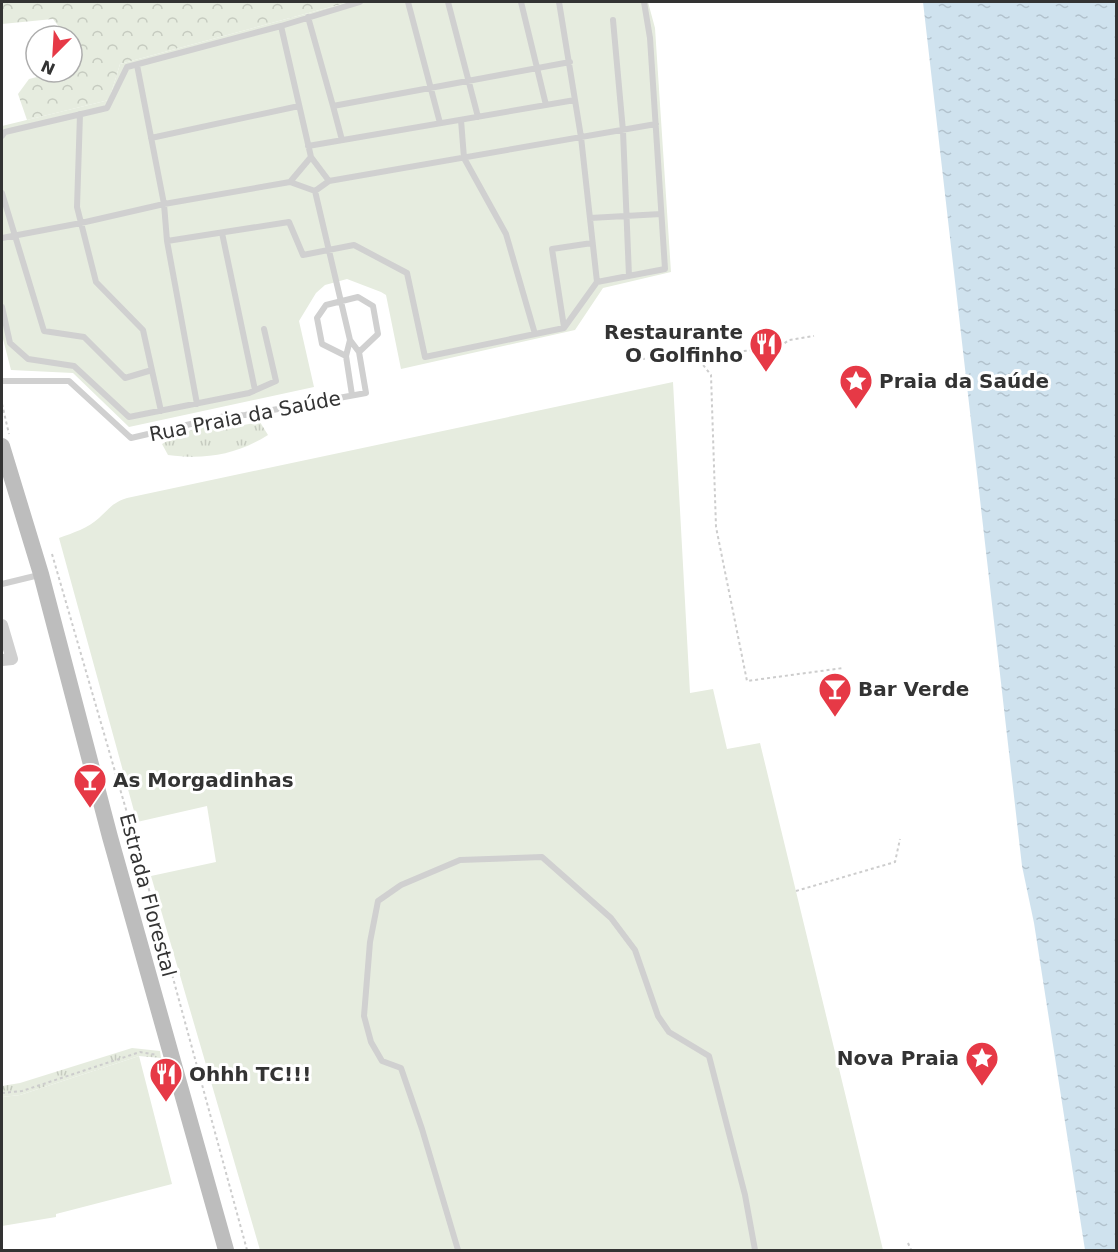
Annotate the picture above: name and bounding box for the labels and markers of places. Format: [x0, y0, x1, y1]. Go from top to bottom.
place label: Restaurante O Golfinho [604, 320, 743, 367]
restaurant icon: Restaurante O Golfinho [748, 326, 784, 373]
place icon: Praia da Saúde [838, 363, 874, 410]
place label: Praia da Saúde [879, 369, 1049, 393]
bar icon: Bar Verde [817, 671, 853, 718]
place label: Bar Verde [858, 677, 969, 701]
bar icon: As Morgadinhas [72, 762, 108, 809]
place label: As Morgadinhas [113, 768, 294, 792]
place icon: Nova Praia [964, 1040, 1000, 1087]
place label: Nova Praia [837, 1046, 959, 1070]
restaurant icon: Ohhh TC!!! [148, 1056, 184, 1103]
place label: Ohhh TC!!! [189, 1062, 311, 1086]

